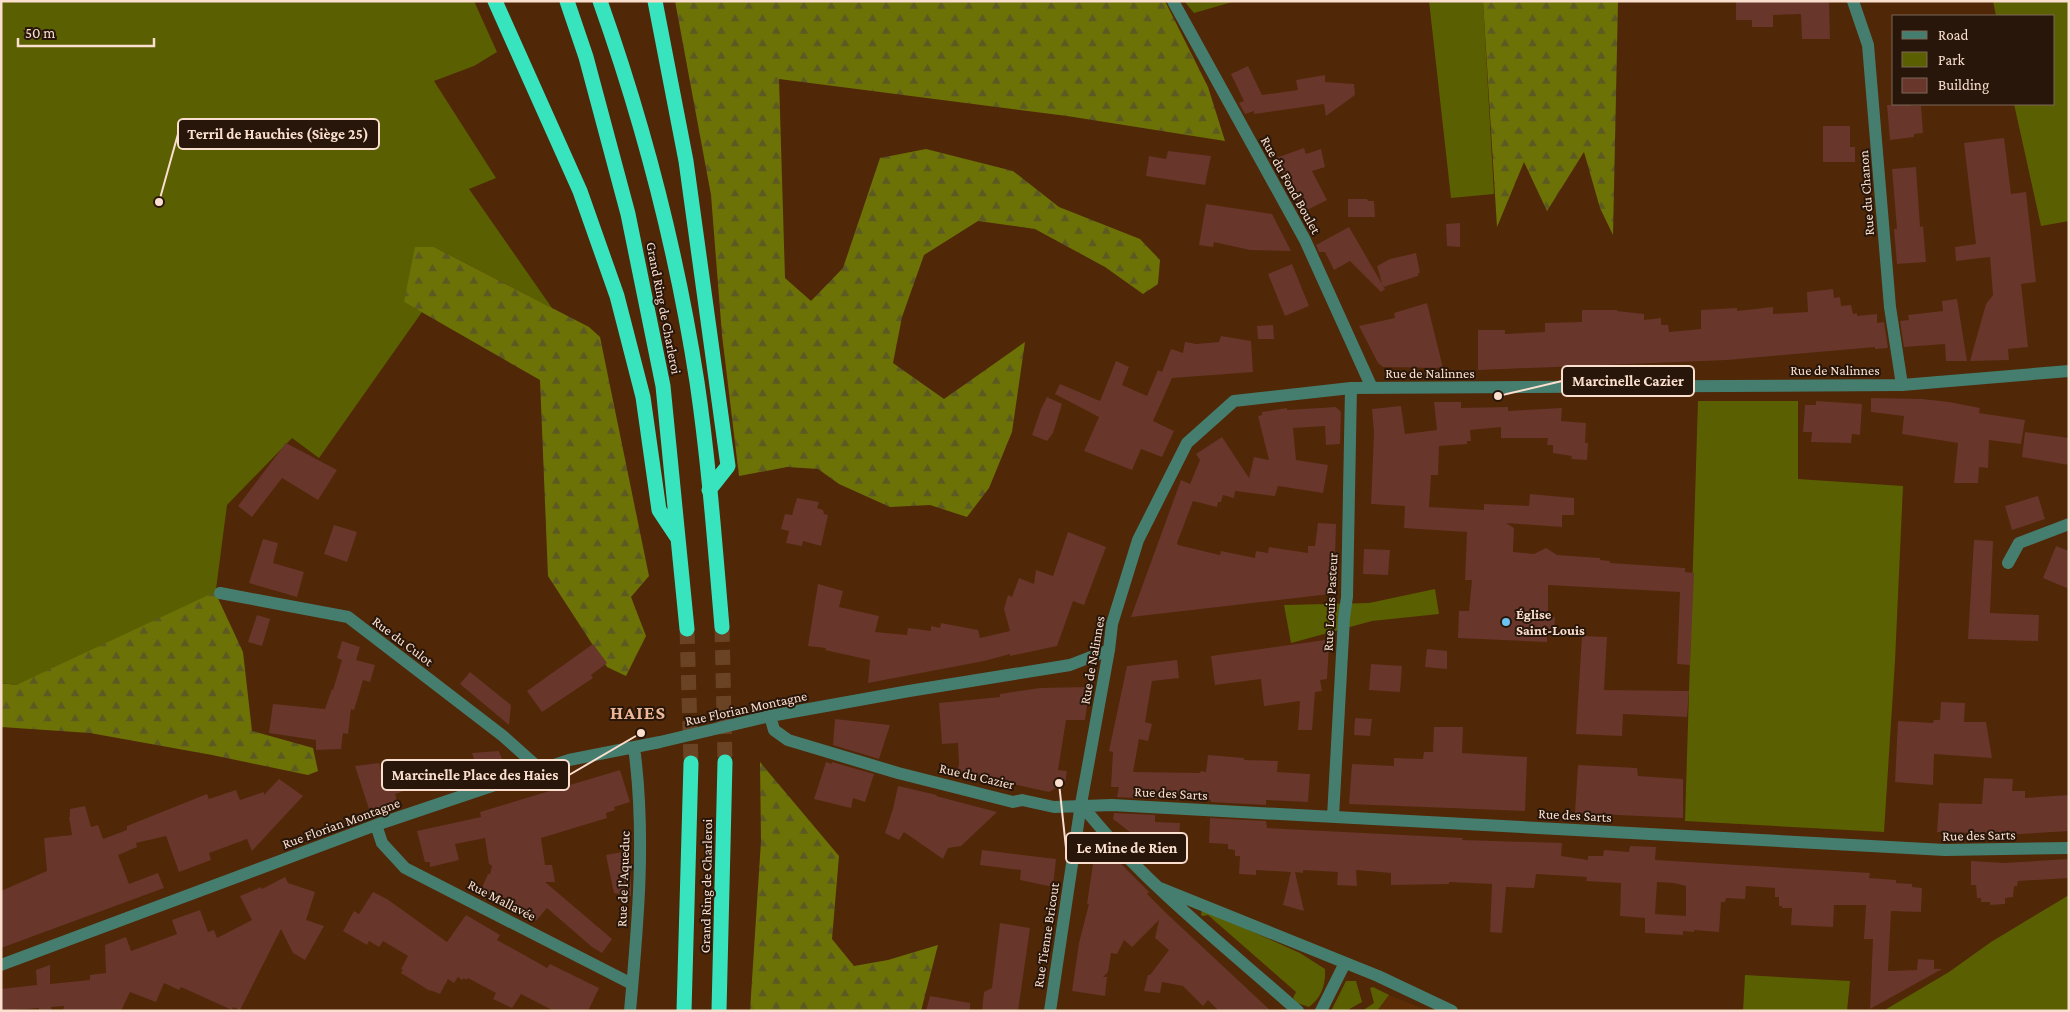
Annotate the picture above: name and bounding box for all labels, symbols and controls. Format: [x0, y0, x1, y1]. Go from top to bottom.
scale bar [18, 15, 154, 47]
legend [1892, 15, 2055, 105]
text: 50 m [25, 25, 55, 41]
text: Road [1938, 27, 1969, 43]
text: Park [1938, 52, 1965, 68]
text: Building [1938, 77, 1989, 94]
callout: Terril de Hauchies (Siège 25) [178, 119, 379, 149]
text: Terril de Hauchies (Siège 25) [187, 126, 369, 143]
street label: Rue du Fond Boulet [1258, 134, 1325, 237]
street label: Rue du Chanon [1855, 149, 1877, 236]
street label: Grand Ring de Charleroi [643, 241, 685, 376]
street label: Rue de Nalinnes [1790, 362, 1880, 378]
street label: Rue de Nalinnes [1385, 365, 1475, 381]
callout: Marcinelle Cazier [1562, 366, 1694, 396]
text: Marcinelle Cazier [1572, 373, 1684, 389]
street label: Rue Louis Pasteur [1319, 552, 1341, 652]
place label: Église Saint-Louis [1516, 606, 1585, 638]
street label: Rue du Culot [369, 613, 437, 669]
street label: Rue de Nalinnes [1076, 615, 1108, 705]
marker: Église Saint-Louis [1500, 616, 1512, 628]
street label: Rue Florian Montagne [684, 687, 808, 729]
district label: HAIES [610, 702, 666, 723]
callout: Marcinelle Place des Haies [382, 760, 569, 790]
street label: Rue du Cazier [938, 760, 1016, 792]
text: Marcinelle Place des Haies [392, 767, 558, 783]
street label: Rue des Sarts [1134, 783, 1208, 803]
street label: Rue Florian Montagne [280, 794, 402, 852]
street label: Rue des Sarts [1538, 805, 1612, 825]
street label: Grand Ring de Charleroi [697, 818, 715, 953]
street label: Rue des Sarts [1942, 826, 2016, 844]
street label: Rue de l'Aqueduc [613, 831, 633, 927]
callout: Le Mine de Rien [1066, 833, 1187, 863]
text: Le Mine de Rien [1077, 840, 1178, 856]
street label: Rue Mallavée [465, 876, 539, 924]
street label: Rue Tienne Bricout [1030, 881, 1062, 989]

